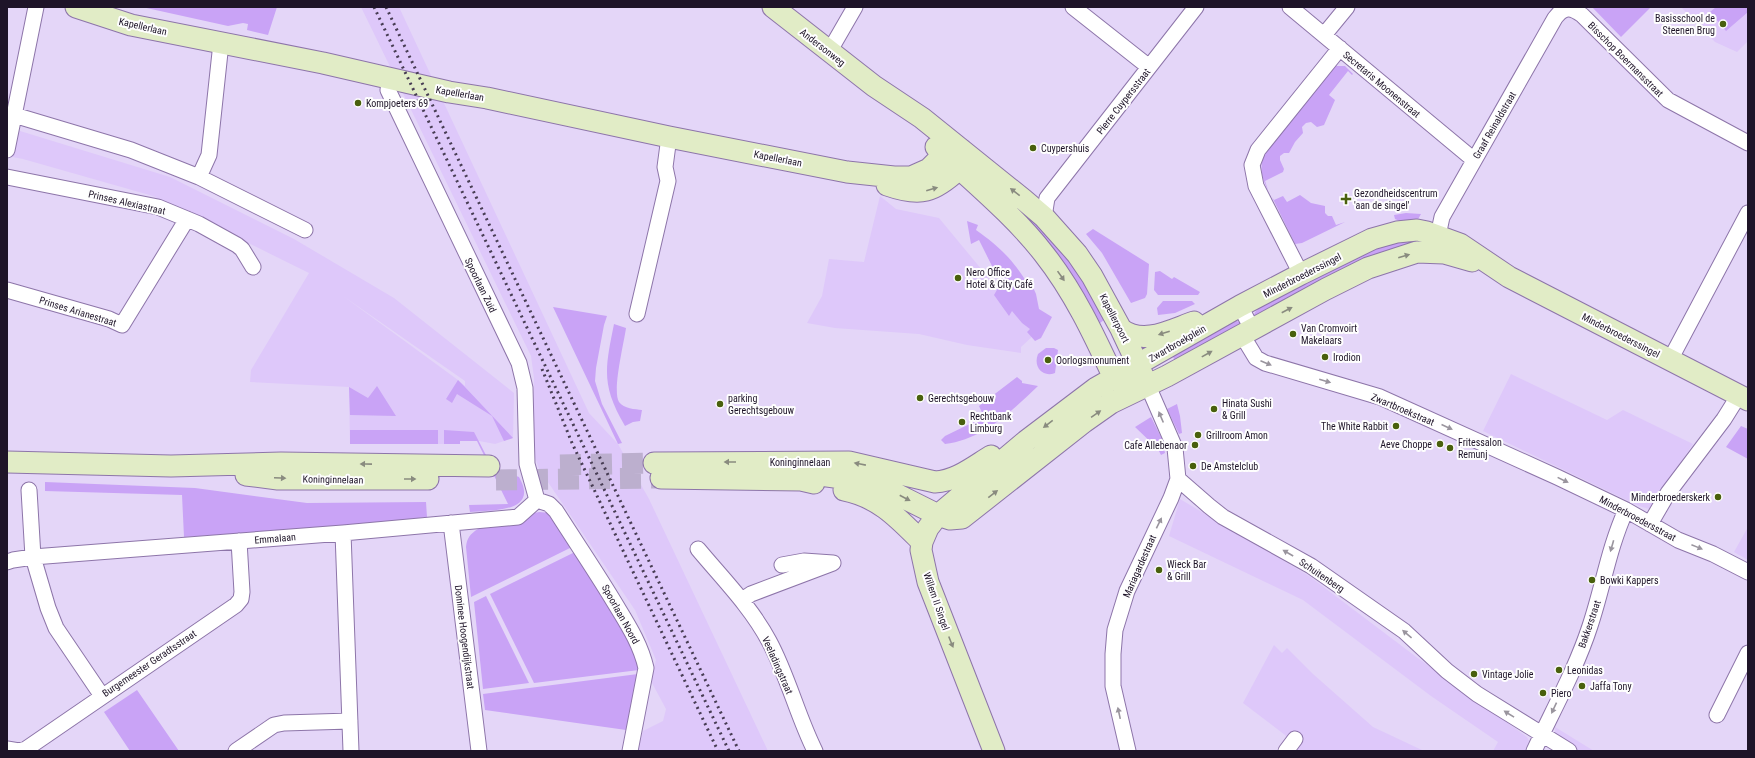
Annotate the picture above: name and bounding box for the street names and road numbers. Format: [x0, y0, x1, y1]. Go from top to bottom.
street label: Kapellerlaan [118, 16, 168, 37]
street label: Bisschop Boermansstraat [1586, 20, 1665, 99]
street label: Andersonweg [798, 26, 847, 68]
street label: Secretaris Moonenstraat [1341, 49, 1422, 120]
street label: Pierre Cuypersstraat [1094, 66, 1152, 136]
street label: Kapellerlaan [435, 84, 485, 103]
street label: Graaf Reinaldstraat [1471, 90, 1518, 161]
street label: Kapellerlaan [753, 148, 803, 169]
street label: Prinses Alexiastraat [87, 188, 167, 217]
street label: Minderbroederssingel [1261, 251, 1343, 300]
street label: Spoorlaan Zuid [463, 256, 499, 314]
street label: Kapellerpoort [1098, 292, 1132, 345]
street label: Prinses Arianestraat [38, 294, 118, 328]
street label: Minderbroederssingel [1580, 311, 1662, 360]
street label: Zwartbroekplein [1147, 323, 1208, 364]
street label: Zwartbroekstraat [1370, 391, 1436, 428]
street label: Koninginnelaan [770, 457, 830, 468]
street label: Koninginnelaan [303, 473, 364, 486]
street label: Minderbroedersstraat [1598, 494, 1678, 543]
street label: Emmalaan [254, 531, 296, 546]
street label: Mariagardestraat [1121, 533, 1158, 599]
street label: Schuitenberg [1297, 556, 1346, 594]
street label: Willem II Singel [921, 571, 952, 632]
street label: Spoorlaan Noord [600, 583, 641, 646]
street label: Dominee Hoogendijkstraat [453, 584, 476, 690]
street label: Bakkerstraat [1576, 599, 1603, 650]
street label: Burgemeester Geradtsstraat [100, 628, 198, 699]
street label: Veeladingstraat [760, 635, 795, 696]

